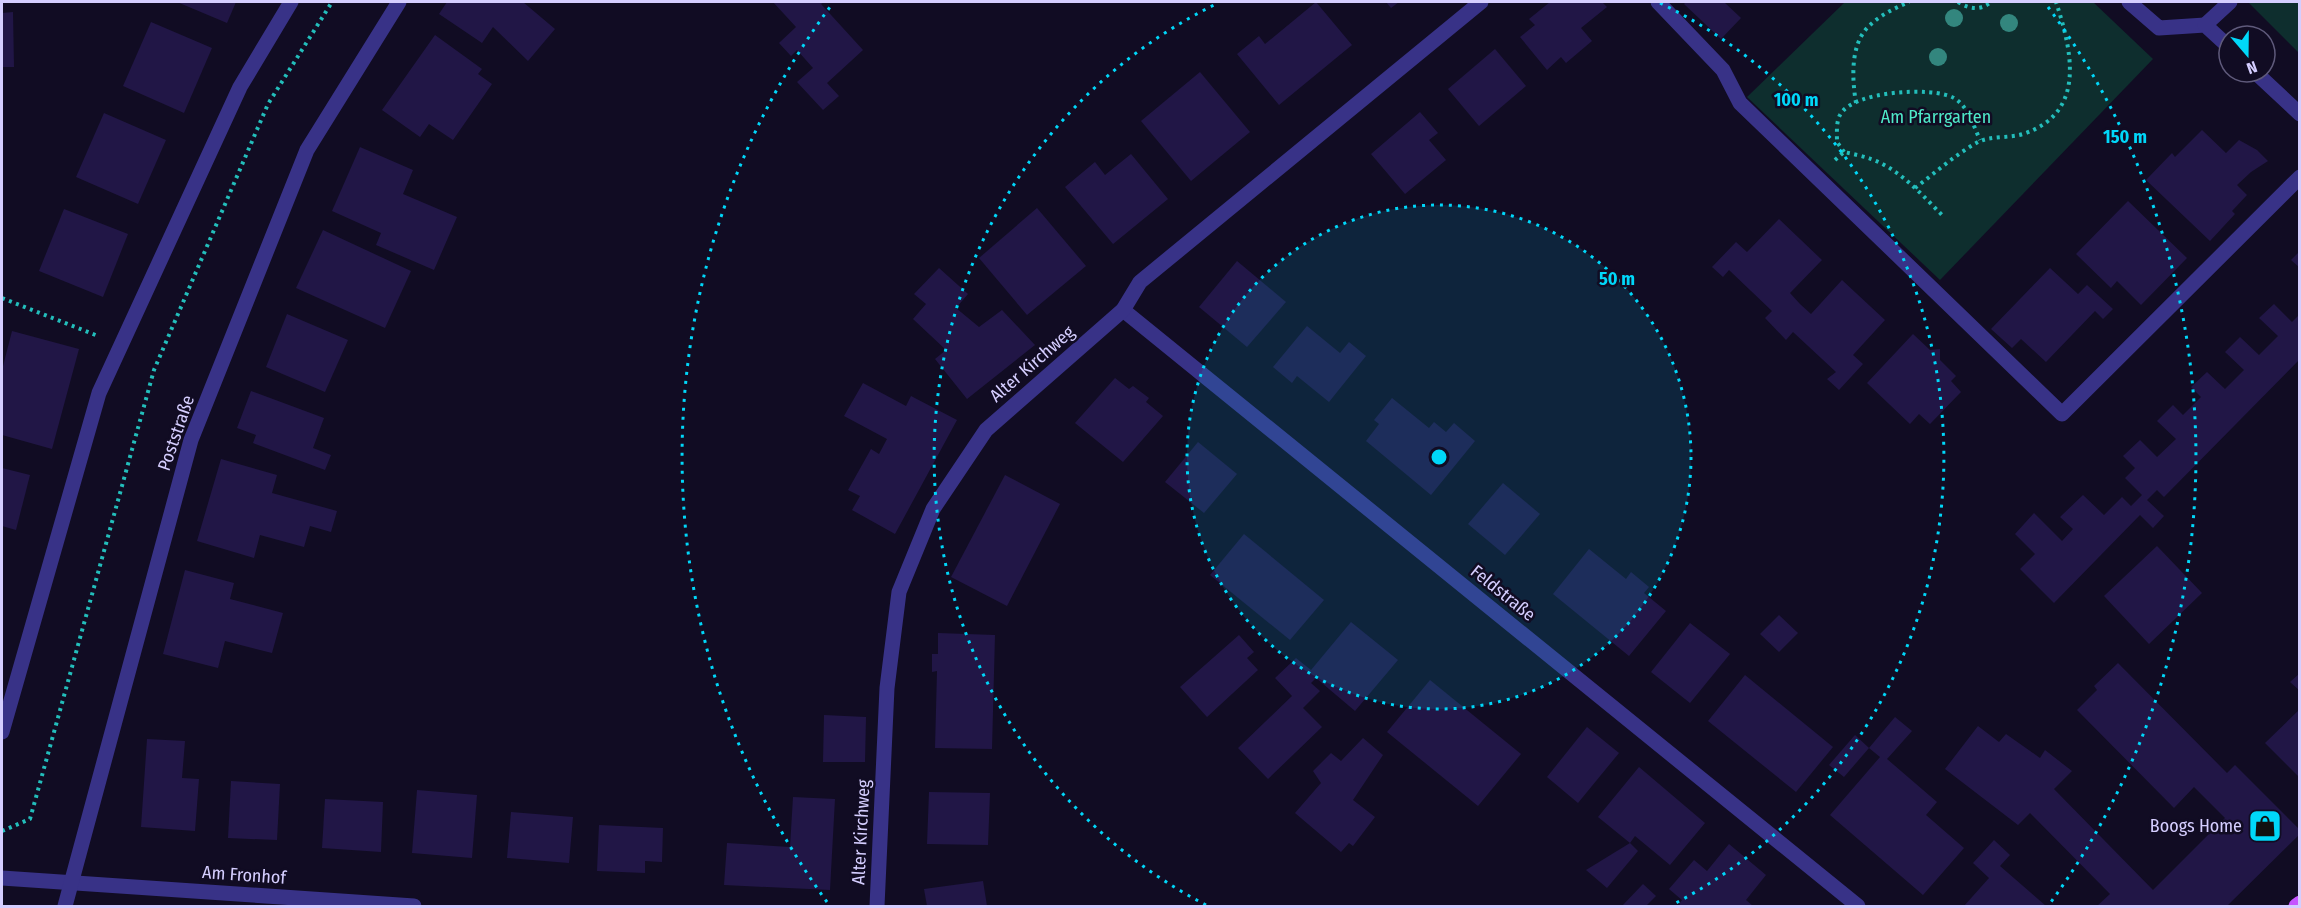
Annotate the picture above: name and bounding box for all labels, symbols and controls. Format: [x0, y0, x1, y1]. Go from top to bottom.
north arrow [2217, 24, 2277, 84]
text: N [2244, 57, 2260, 78]
text: 100 m [1774, 89, 1818, 111]
park label: Am Pfarrgarten [1881, 106, 1991, 128]
text: 150 m [2103, 126, 2147, 148]
text: 50 m [1599, 268, 1635, 290]
street label: Alter Kirchweg [985, 321, 1079, 407]
street label: Poststraße [153, 392, 199, 474]
centre of rings [1429, 447, 1449, 467]
street label: Feldstraße [1466, 560, 1540, 626]
street label: Alter Kirchweg [847, 778, 875, 885]
shop icon: Boogs Home [2247, 808, 2283, 844]
place label: Boogs Home [2150, 815, 2242, 837]
street label: Am Fronhof [201, 861, 288, 889]

